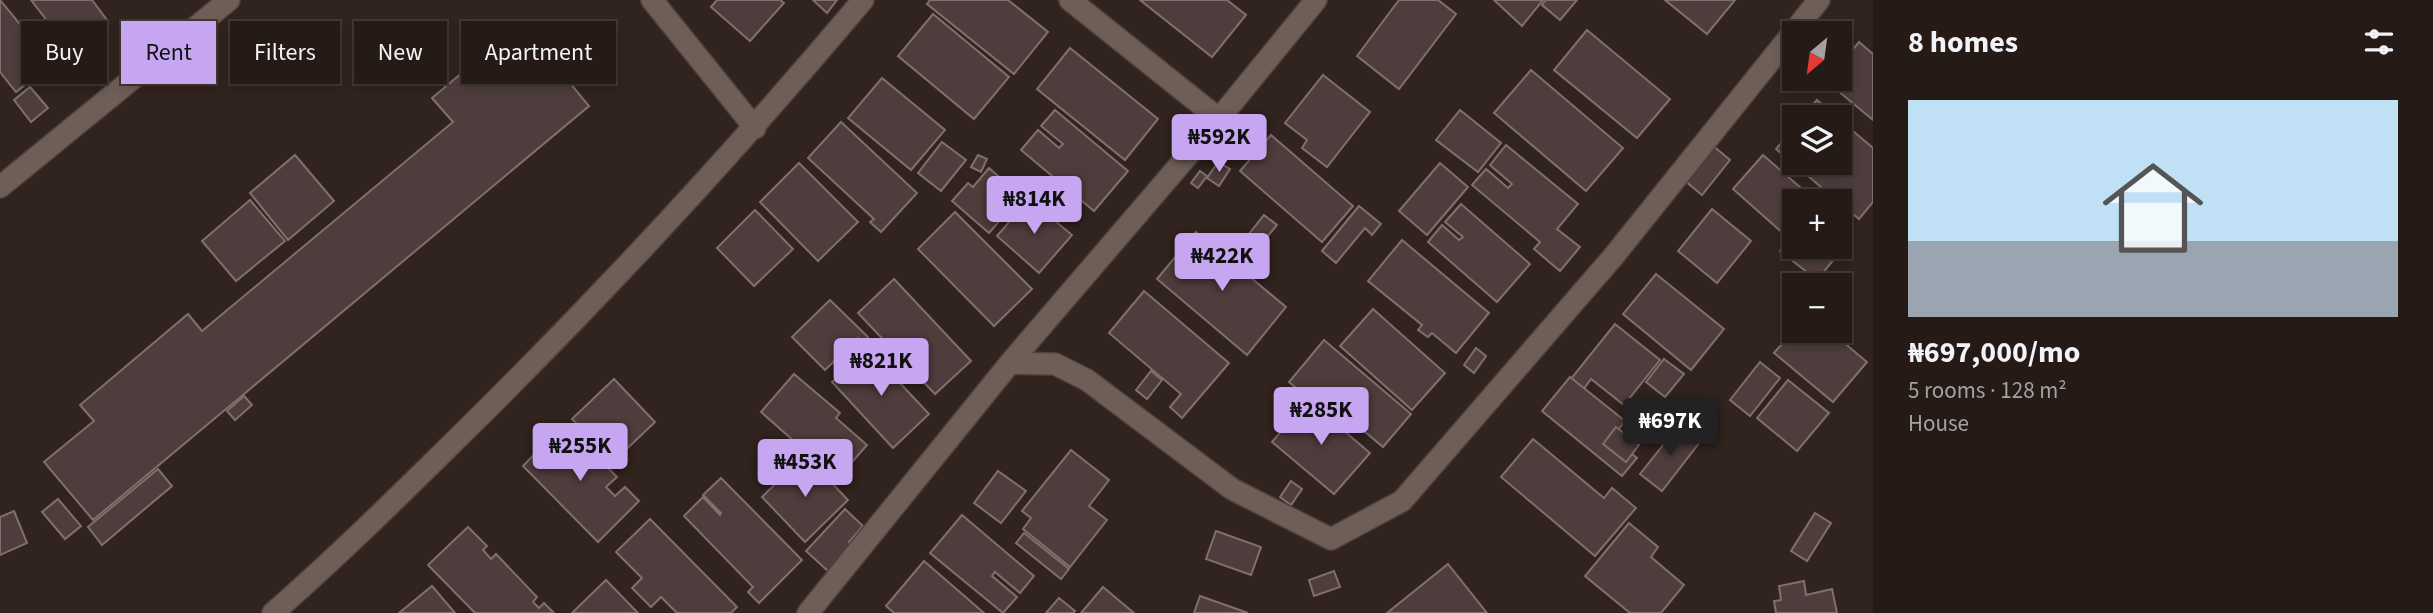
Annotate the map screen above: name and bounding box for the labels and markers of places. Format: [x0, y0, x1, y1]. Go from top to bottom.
pin: ₦592K [1170, 114, 1268, 174]
pin: ₦814K [985, 176, 1083, 236]
pin: ₦422K [1173, 233, 1271, 293]
pin: ₦821K [832, 338, 930, 398]
pin: ₦285K [1272, 388, 1370, 447]
pin: ₦697K [1621, 398, 1719, 458]
pin: ₦255K [531, 424, 629, 483]
pin: ₦453K [756, 440, 854, 499]

